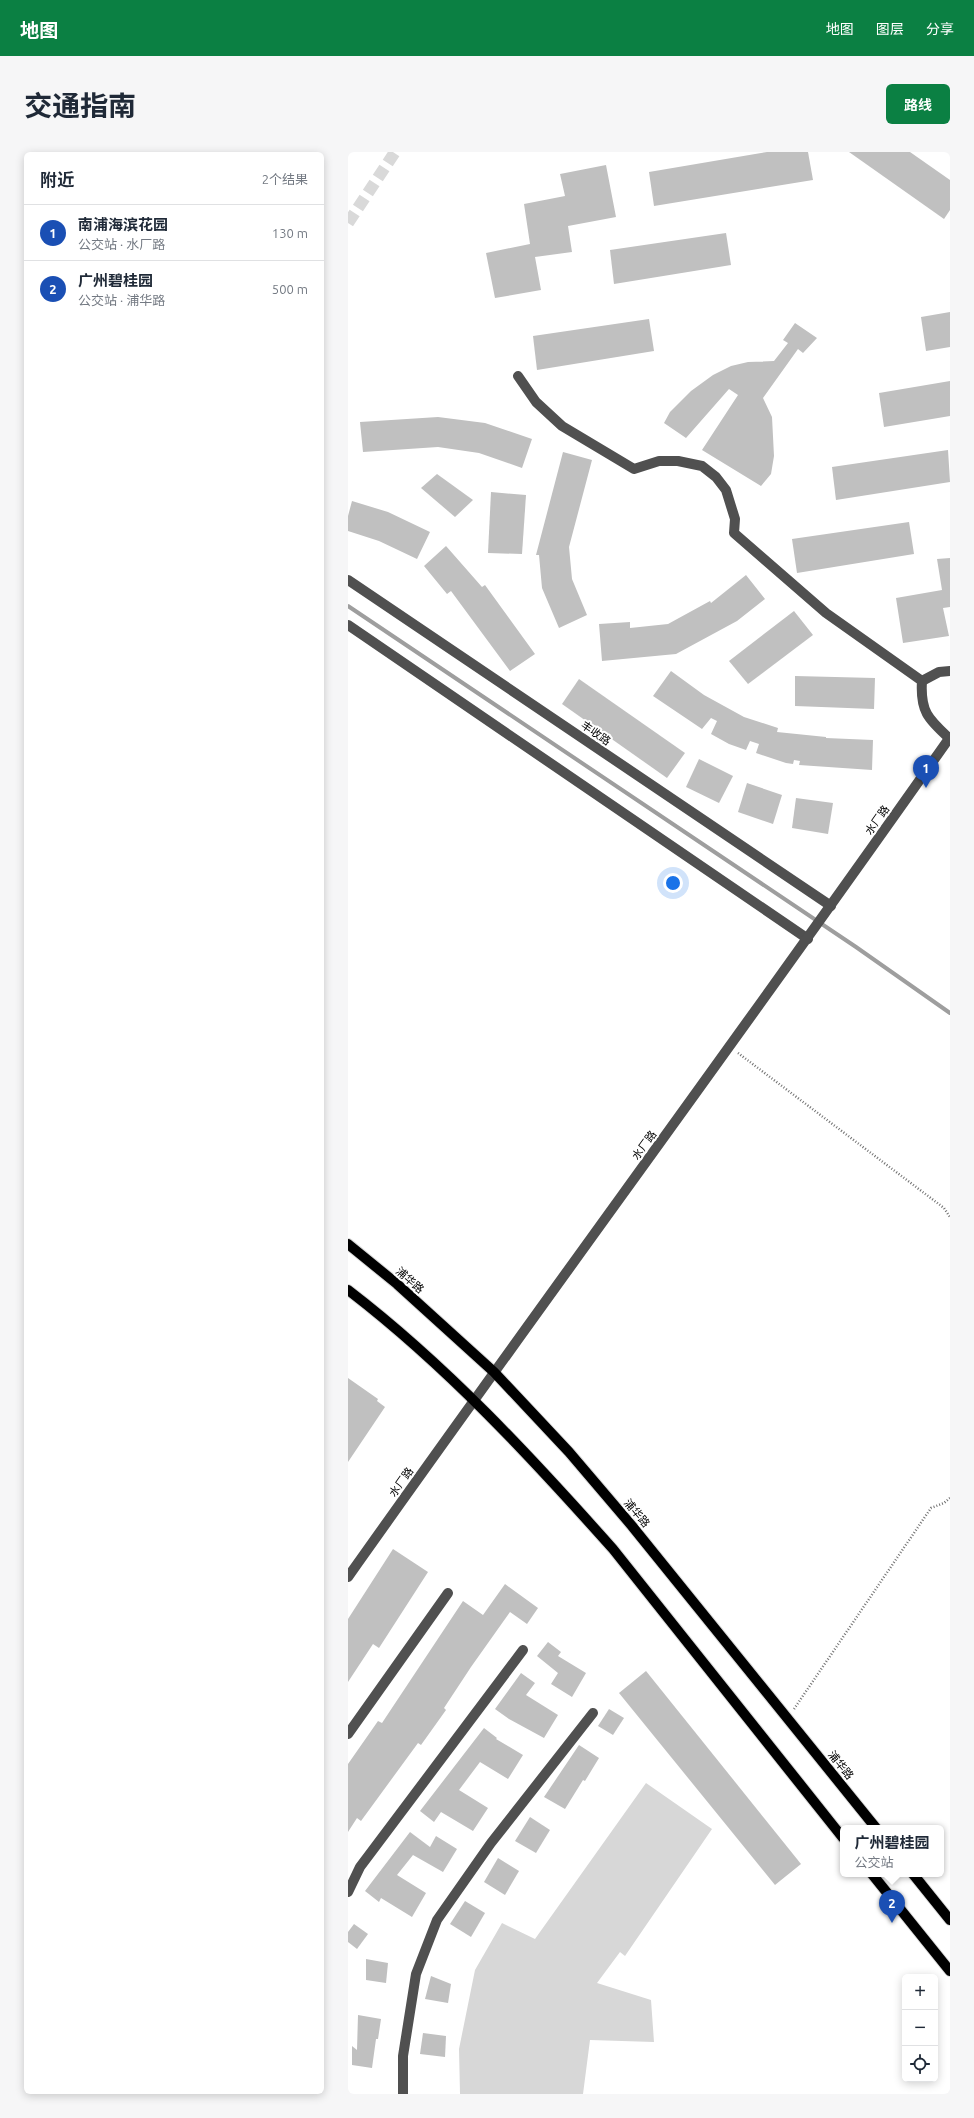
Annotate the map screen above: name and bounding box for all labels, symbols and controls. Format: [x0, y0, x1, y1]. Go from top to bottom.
text: 地图 [20, 19, 58, 41]
text: 地图 [826, 21, 854, 37]
text: 图层 [876, 21, 904, 37]
text: 分享 [926, 21, 954, 37]
button: 路线 [886, 84, 950, 124]
text: 交通指南 [24, 90, 136, 121]
text: 附近 [40, 170, 74, 189]
text: 2个结果 [262, 172, 308, 186]
text: 南浦海滨花园 [78, 216, 168, 233]
text: 1 [49, 226, 57, 240]
text: 130 m [272, 226, 308, 240]
text: 公交站 · 水厂路 [78, 237, 165, 251]
text: 广州碧桂园 [78, 272, 153, 289]
text: 2 [49, 282, 57, 296]
text: 500 m [272, 282, 308, 296]
text: 公交站 · 浦华路 [78, 293, 165, 307]
street label: 丰收路 [579, 719, 613, 747]
pin: 1 [913, 755, 939, 788]
street label: 水厂路 [863, 803, 891, 837]
your location [663, 873, 683, 893]
street label: 水厂路 [629, 1128, 659, 1162]
street label: 浦华路 [394, 1265, 426, 1295]
street label: 水厂路 [387, 1465, 415, 1499]
street label: 浦华路 [622, 1497, 652, 1529]
street label: 浦华路 [826, 1748, 856, 1782]
popup [840, 1825, 944, 1877]
text: 广州碧桂园 [854, 1834, 930, 1851]
text: 公交站 [854, 1855, 894, 1869]
pin: 2 [879, 1890, 905, 1923]
map controls [902, 1974, 938, 2082]
button: + [902, 1974, 938, 2010]
button: − [902, 2010, 938, 2046]
button: locate [902, 2046, 938, 2082]

